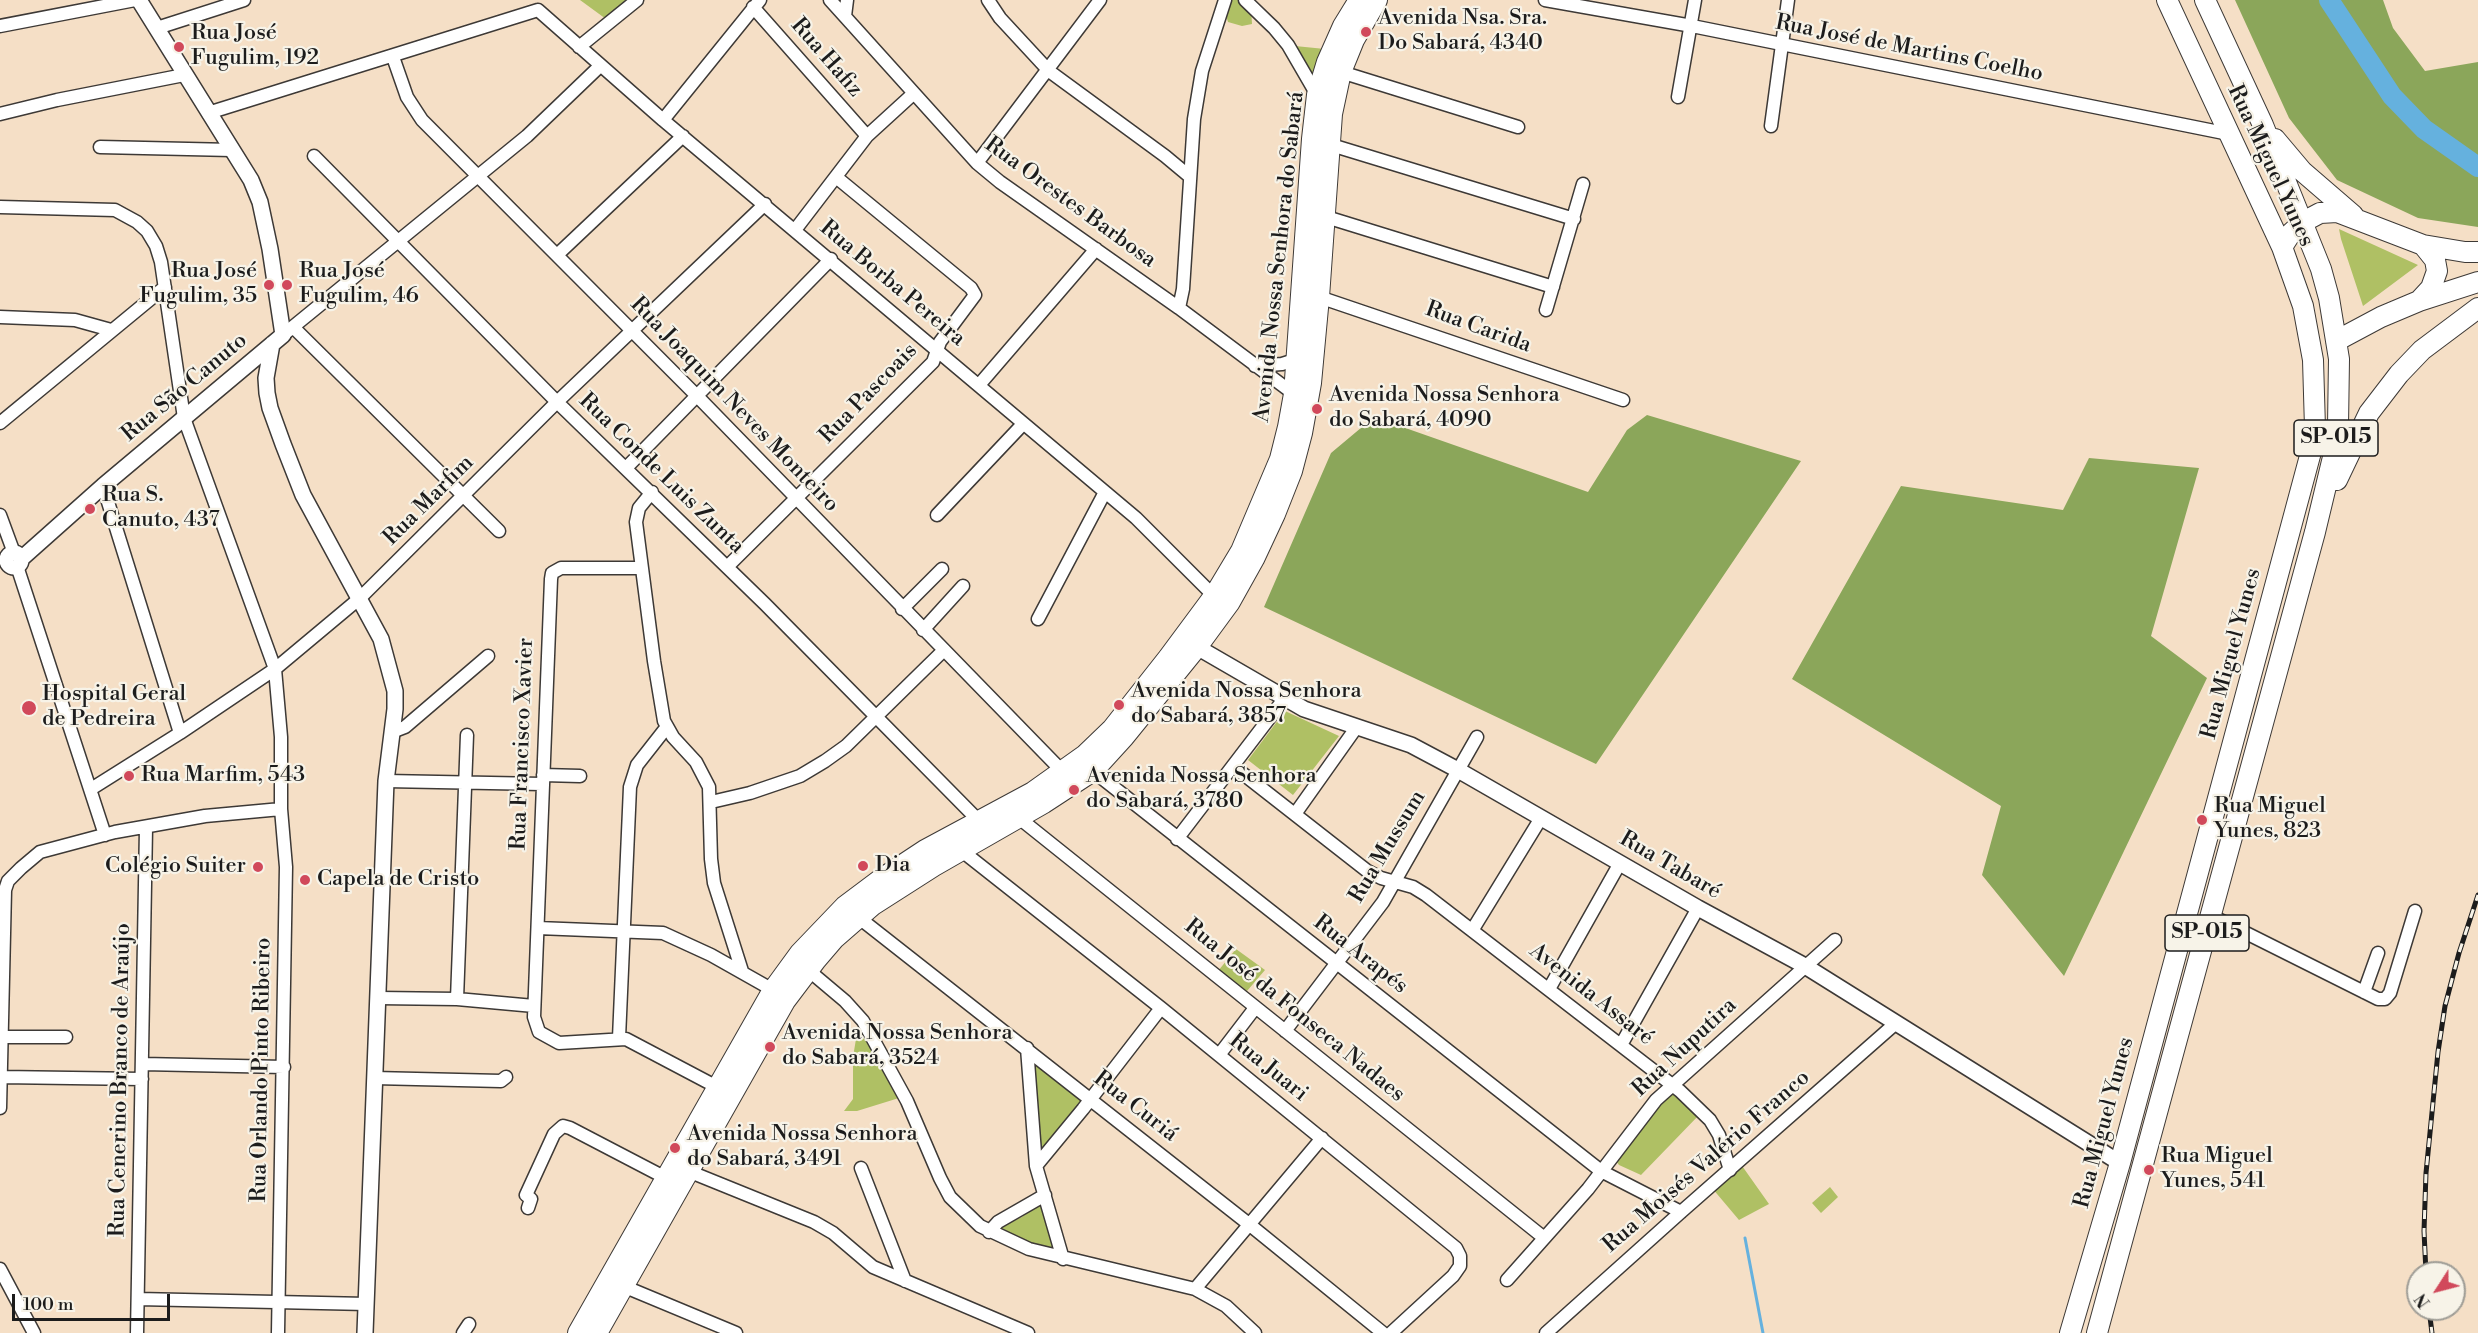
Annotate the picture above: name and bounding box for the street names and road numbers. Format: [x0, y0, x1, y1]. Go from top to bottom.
street label: Rua José de Martins Coelho [1773, 10, 2045, 88]
street label: Rua Hafiz [784, 13, 868, 103]
street label: Rua Miguel Yunes [2221, 81, 2319, 251]
street label: Avenida Nossa Senhora do Sabará [1249, 90, 1311, 424]
street label: Rua Orestes Barbosa [979, 132, 1161, 274]
street label: Rua Borba Pereira [814, 215, 970, 353]
street label: Rua Joaquim Neves Monteiro [624, 292, 844, 518]
street label: Rua Carida [1422, 297, 1534, 359]
street label: Rua São Canuto [117, 328, 253, 448]
street label: Rua Pascoais [814, 338, 924, 450]
street label: Rua Conde Luis Zunta [573, 388, 749, 560]
road number: SP-015 [2294, 420, 2378, 456]
street label: Rua Marfim [378, 450, 480, 552]
street label: Rua Miguel Yunes [2197, 566, 2267, 742]
street label: Rua Francisco Xavier [506, 637, 540, 851]
street label: Rua Mussum [1344, 786, 1432, 908]
street label: Rua Tabaré [1615, 826, 1725, 906]
street label: Rua Arapés [1308, 910, 1412, 1000]
street label: Rua José da Fonseca Nadaes [1178, 914, 1410, 1108]
road number: SP-015 [2165, 915, 2249, 951]
street label: Rua Cenerino Branco de Araújo [105, 923, 137, 1237]
street label: Rua Orlando Pinto Ribeiro [246, 937, 278, 1203]
street label: Avenida Assaré [1524, 938, 1658, 1052]
street label: Rua Nuputira [1627, 993, 1743, 1103]
street label: Rua Juari [1223, 1028, 1313, 1108]
street label: Rua Miguel Yunes [2070, 1035, 2140, 1211]
street label: Rua Moisés Valério Franco [1598, 1065, 1816, 1259]
street label: Rua Curiá [1088, 1066, 1182, 1148]

